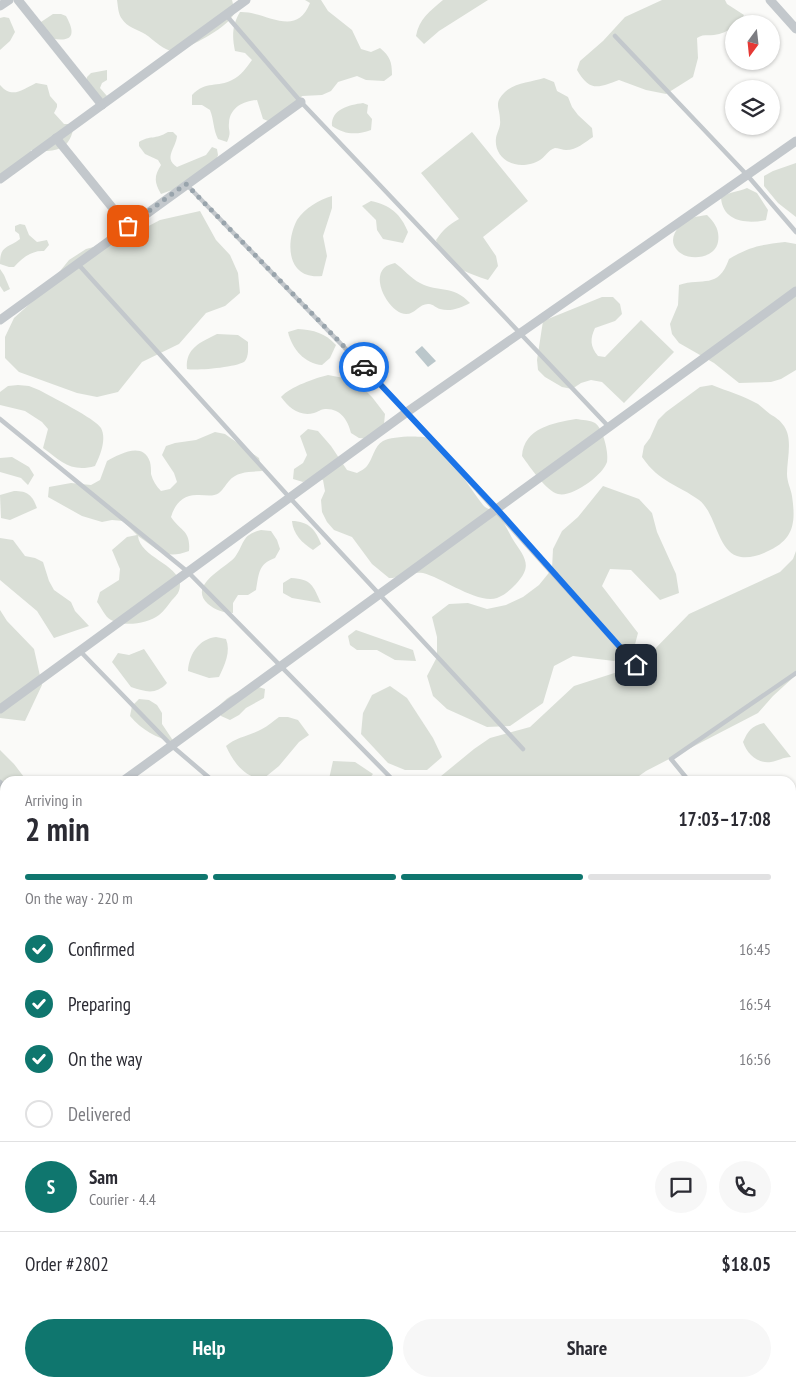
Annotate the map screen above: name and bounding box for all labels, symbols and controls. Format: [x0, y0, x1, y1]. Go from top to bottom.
north arrow [725, 15, 780, 70]
map controls [725, 15, 780, 135]
button: layers [725, 80, 780, 135]
pin [107, 205, 149, 247]
icon: bag [114, 212, 142, 240]
courier [339, 342, 389, 392]
icon: car [350, 353, 378, 381]
pin [615, 644, 657, 686]
icon: home [622, 651, 650, 679]
text: Arriving in [25, 790, 82, 810]
text: 17:03–17:08 [678, 807, 771, 831]
text: 2 min [25, 808, 90, 850]
text: On the way · 220 m [25, 888, 133, 908]
icon: check [25, 935, 53, 963]
text: Confirmed [68, 937, 135, 961]
text: 16:45 [739, 939, 771, 959]
icon: check [25, 990, 53, 1018]
text: Preparing [68, 992, 131, 1016]
text: 16:54 [739, 994, 771, 1014]
icon: check [25, 1045, 53, 1073]
text: On the way [68, 1047, 142, 1071]
text: 16:56 [739, 1049, 771, 1069]
text: Delivered [68, 1102, 131, 1126]
button: chat [655, 1161, 707, 1213]
button: phone [719, 1161, 771, 1213]
text: Sam [89, 1165, 118, 1189]
text: S [47, 1175, 55, 1199]
text: Courier · 4.4 [89, 1189, 156, 1209]
text: Order #2802 [25, 1252, 109, 1276]
text: $18.05 [722, 1252, 771, 1276]
button: Help [25, 1319, 393, 1377]
button: Share [403, 1319, 771, 1377]

